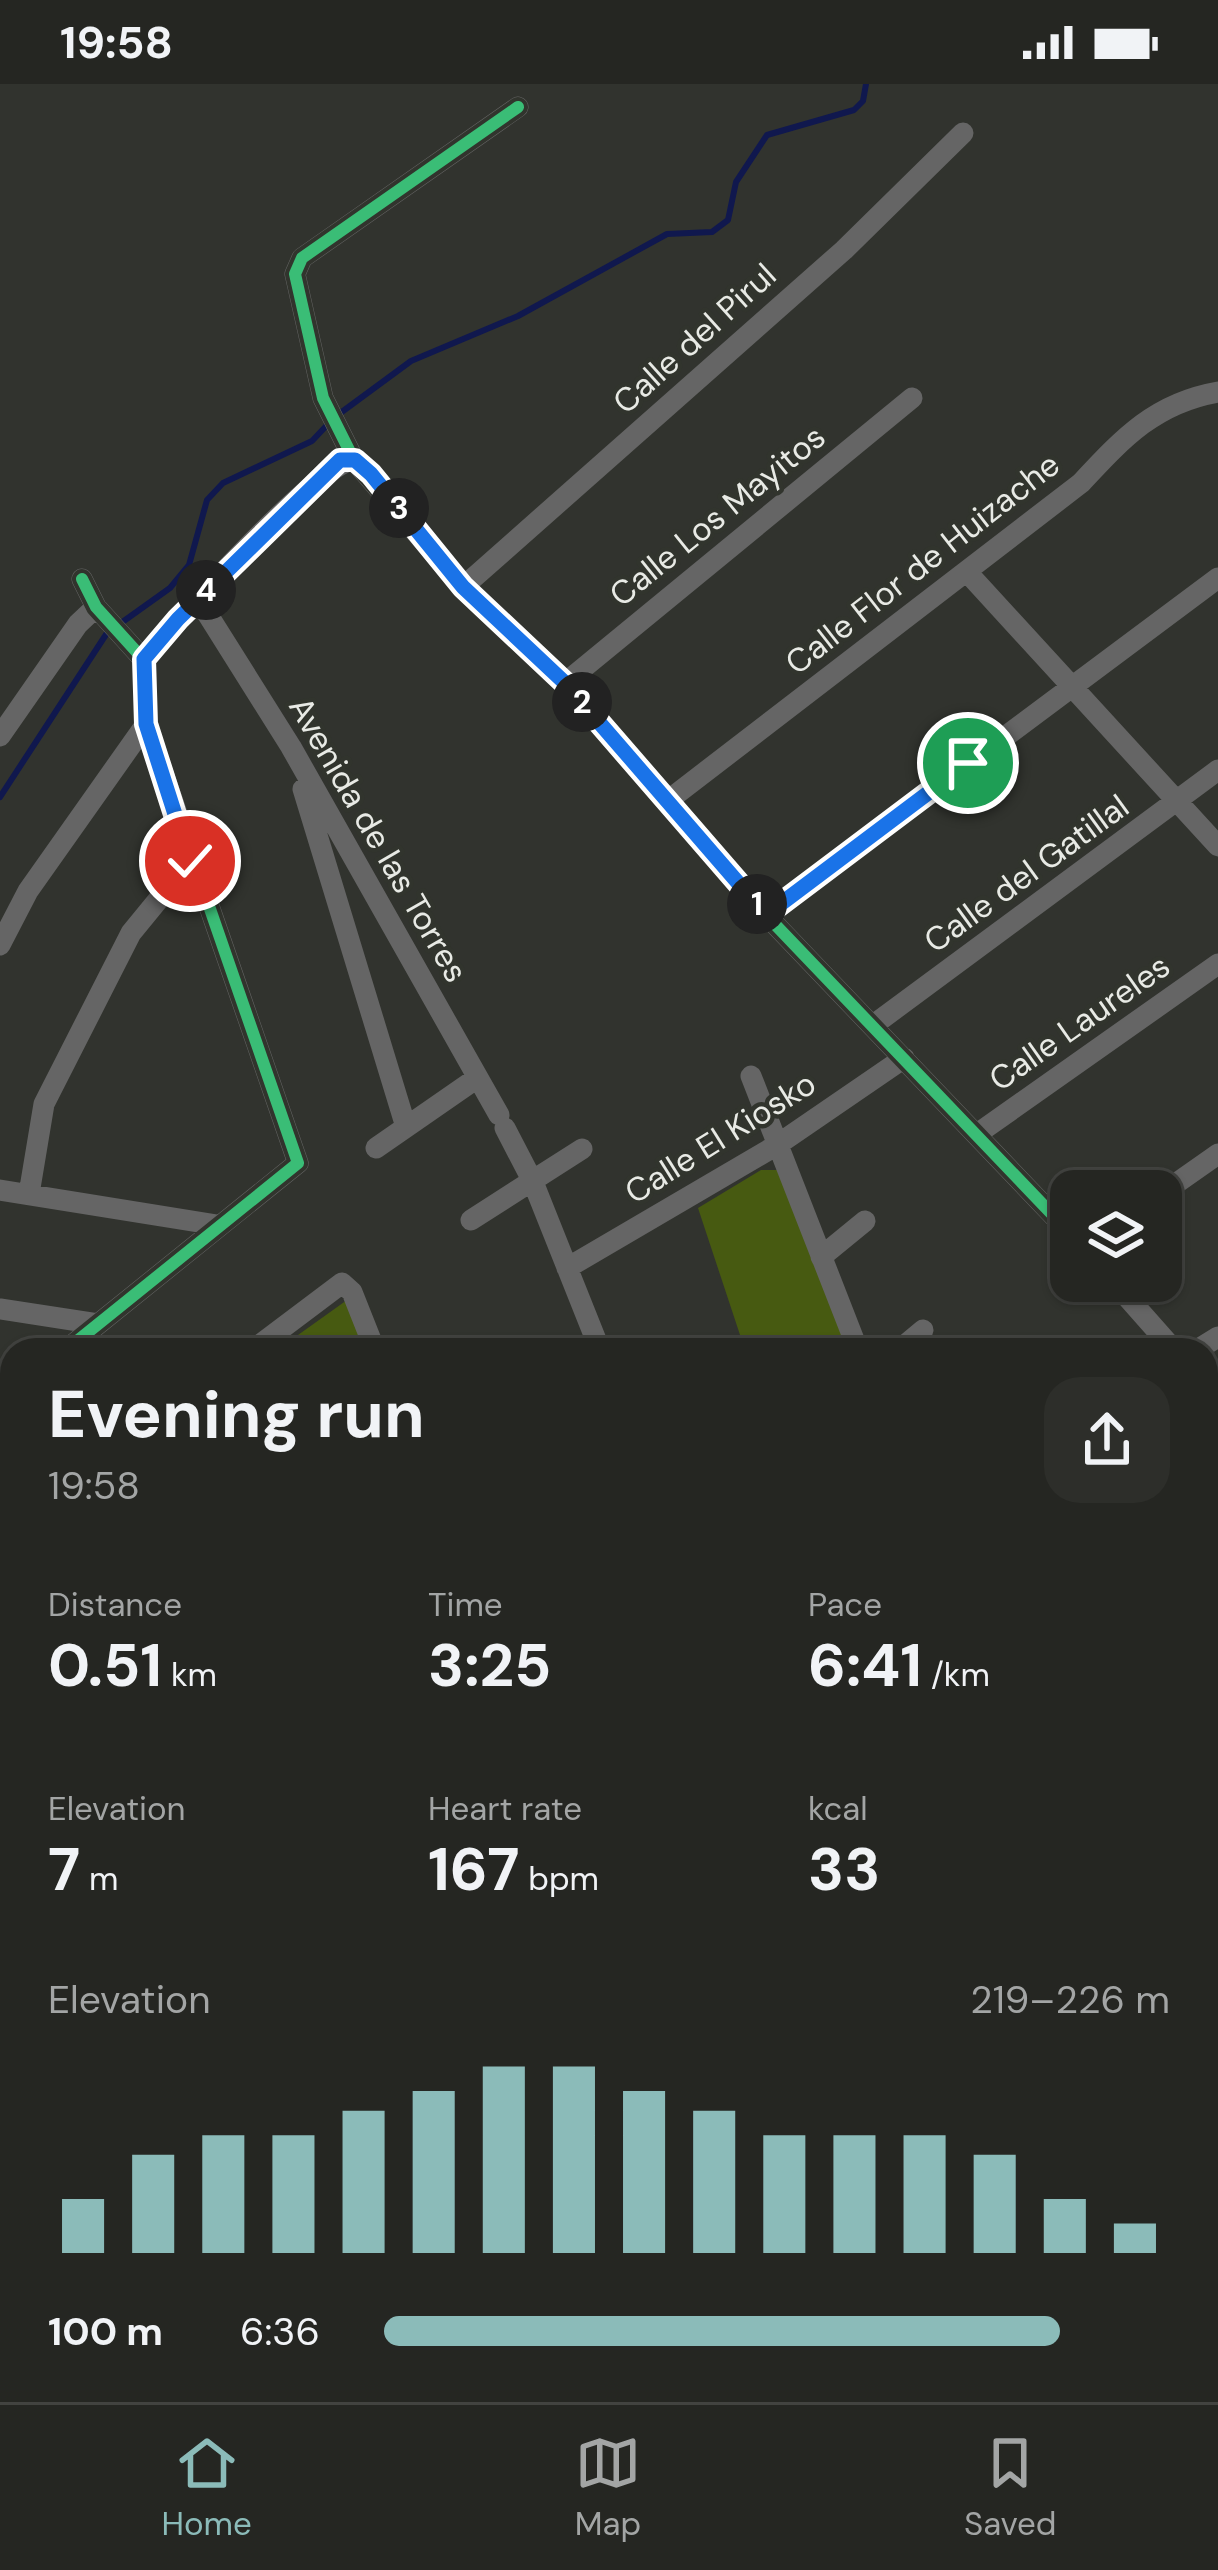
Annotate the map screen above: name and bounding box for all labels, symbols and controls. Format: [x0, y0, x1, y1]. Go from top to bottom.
text: 19:58 [60, 13, 173, 72]
street label: Calle del Pirul [604, 254, 785, 423]
street label: Calle Los Mayitos [601, 415, 834, 616]
street label: Calle Flor de Huizache [776, 443, 1068, 684]
pin: 3 [369, 478, 429, 538]
text: 3 [389, 486, 409, 529]
pin: 4 [176, 560, 236, 620]
text: 4 [195, 568, 217, 611]
pin: 2 [552, 672, 612, 732]
text: 2 [572, 680, 592, 723]
street label: Avenida de las Torres [279, 689, 478, 990]
pin [917, 712, 1019, 814]
icon: arrive [935, 730, 1001, 796]
street label: Calle del Gatillal [915, 785, 1137, 962]
pin [139, 810, 241, 912]
icon: check [157, 828, 223, 894]
pin: 1 [727, 874, 787, 934]
text: 1 [751, 882, 763, 925]
street label: Calle Laureles [980, 944, 1178, 1101]
street label: Calle El Kiosko [617, 1062, 824, 1213]
map controls [1050, 1170, 1182, 1302]
button: layers [1050, 1170, 1182, 1302]
text: Evening run [48, 1372, 425, 1457]
button: share [1044, 1377, 1170, 1503]
text: 19:58 [48, 1460, 140, 1511]
text: Distance [48, 1583, 182, 1626]
text: Time [428, 1583, 503, 1626]
text: Pace [808, 1583, 882, 1626]
text: 0.51 [48, 1626, 162, 1705]
text: 3:25 [428, 1626, 551, 1705]
text: 6:41 [808, 1626, 922, 1705]
text: km [162, 1653, 217, 1696]
text: /km [922, 1653, 990, 1696]
text: Elevation [48, 1787, 186, 1830]
text: Heart rate [428, 1787, 582, 1830]
text: kcal [808, 1787, 868, 1830]
text: 7 [48, 1830, 80, 1909]
text: 167 [428, 1830, 519, 1909]
text: 33 [808, 1830, 880, 1909]
text: m [80, 1857, 118, 1900]
text: bpm [519, 1857, 599, 1900]
text: Elevation [48, 1974, 211, 2025]
text: 219–226 m [970, 1974, 1170, 2025]
text: 100 m [48, 2306, 163, 2357]
text: 6:36 [240, 2306, 320, 2357]
tab: Home [161, 2430, 252, 2545]
tab: Map [575, 2430, 641, 2545]
tab: Saved [964, 2430, 1057, 2545]

